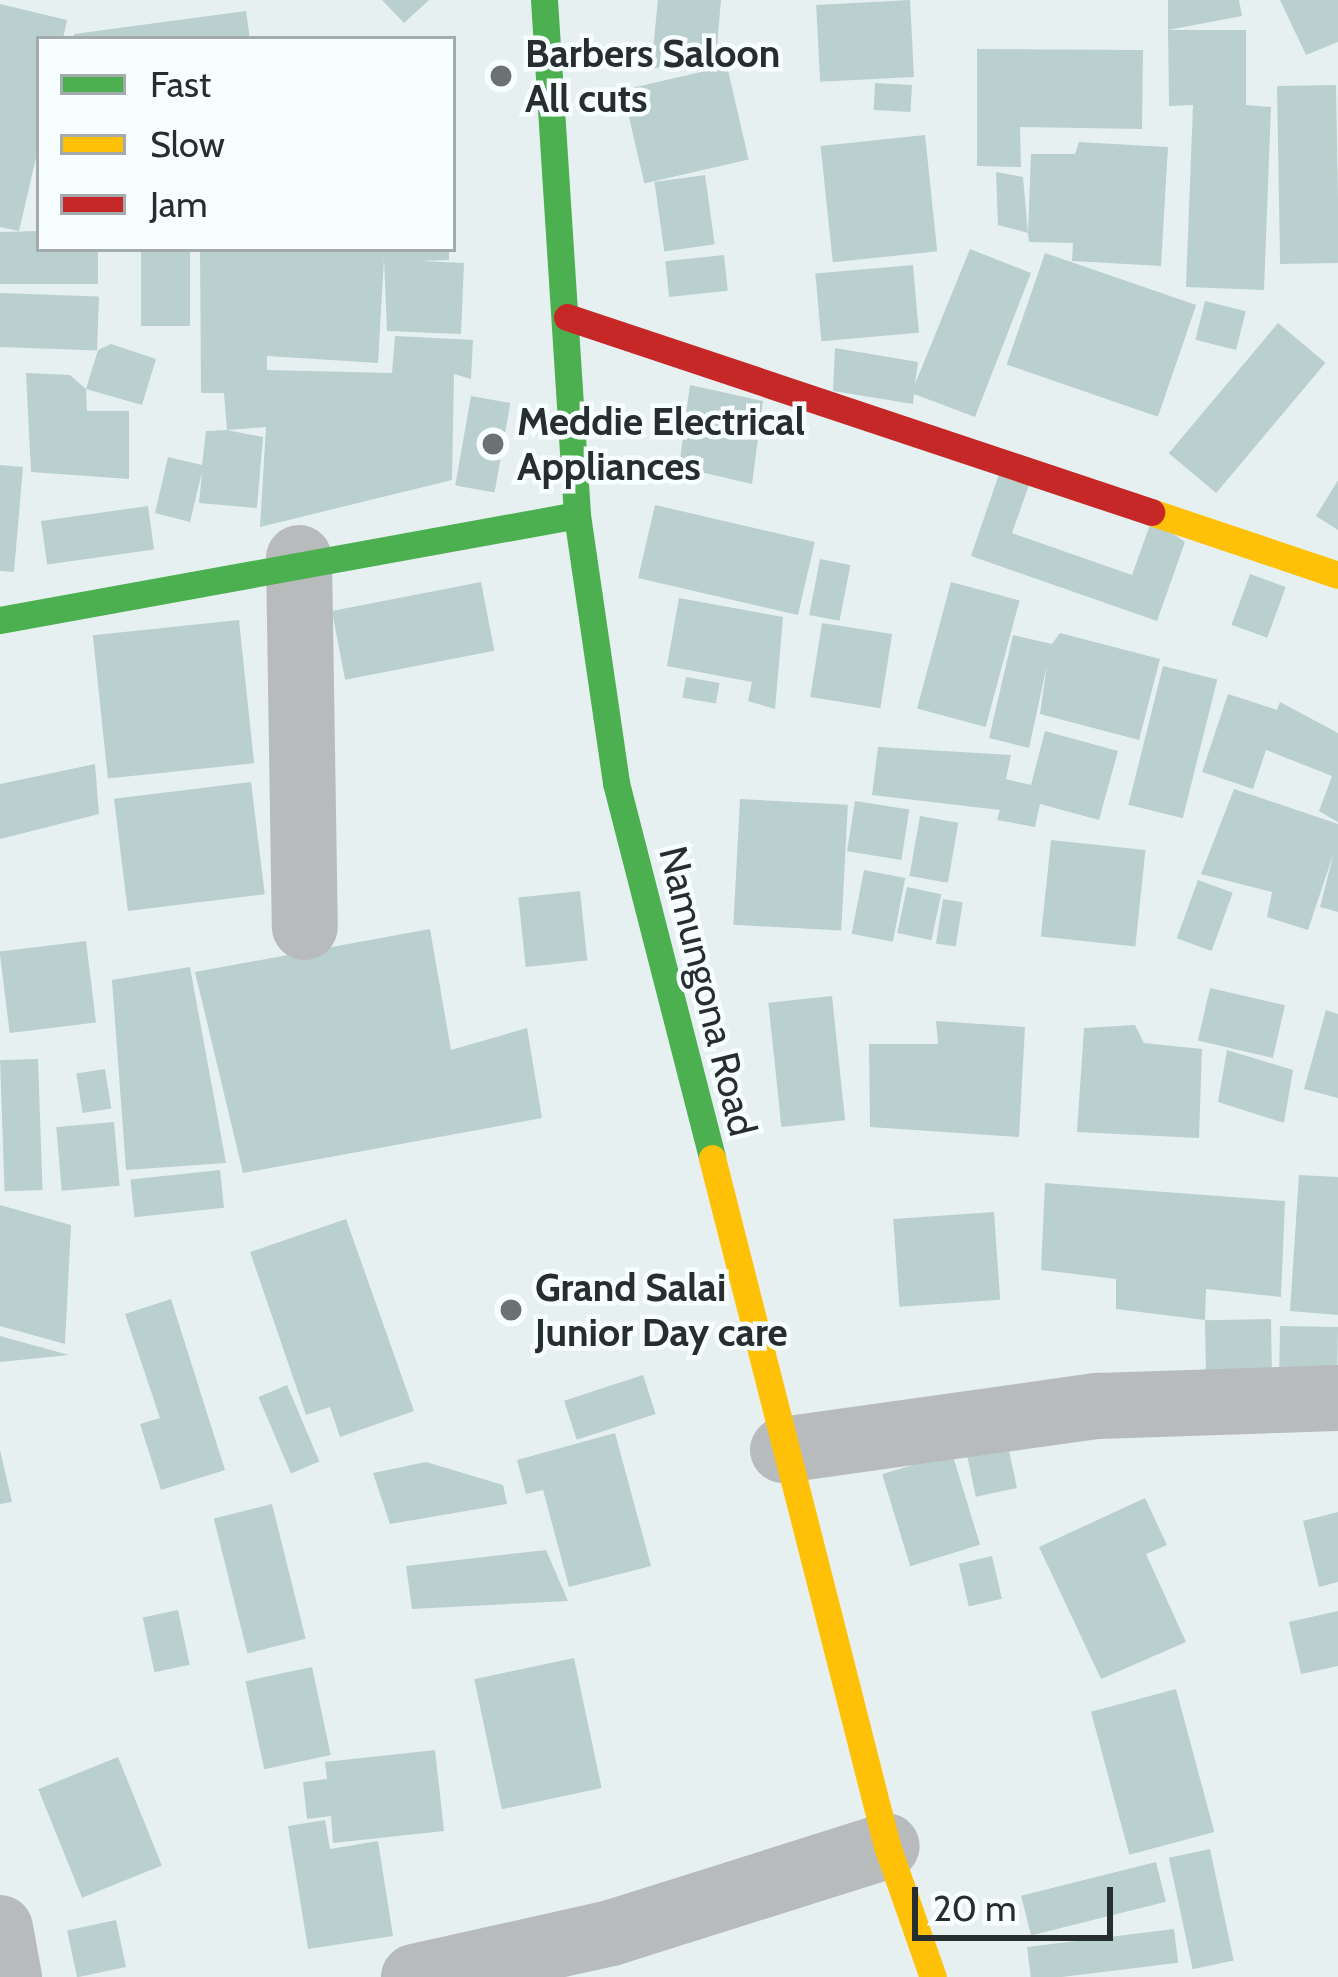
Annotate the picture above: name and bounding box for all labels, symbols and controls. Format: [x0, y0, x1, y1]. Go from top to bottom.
place label: Barbers Saloon All cuts [525, 31, 780, 122]
legend [36, 36, 456, 252]
text: Fast [150, 62, 211, 106]
marker: Barbers Saloon All cuts [488, 63, 514, 89]
text: Slow [150, 122, 225, 166]
text: Jam [150, 182, 208, 226]
place label: Meddie Electrical Appliances [517, 399, 805, 490]
marker: Meddie Electrical Appliances [480, 431, 506, 457]
street label: Namungona Road [649, 841, 767, 1141]
place label: Grand Salai Junior Day care [535, 1265, 788, 1356]
marker: Grand Salai Junior Day care [498, 1297, 524, 1323]
scale bar [918, 1863, 1119, 1937]
text: 20 m [933, 1886, 1017, 1930]

